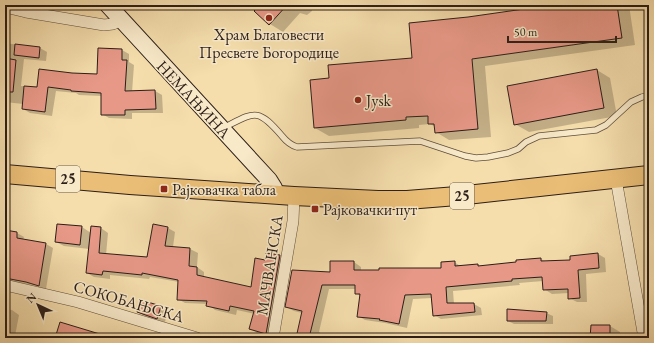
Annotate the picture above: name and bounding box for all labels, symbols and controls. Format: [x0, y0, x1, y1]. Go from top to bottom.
marker: Храм Благовести Пресвете Богородице [264, 13, 274, 23]
scale bar [508, 18, 616, 44]
place label: Храм Благовести Пресвете Богородице [199, 24, 339, 63]
text: 50 m [514, 24, 538, 40]
street label: НЕМАЊИНА [152, 56, 236, 144]
place label: Jysk [364, 90, 392, 111]
marker: Jysk [353, 95, 363, 105]
road number: 25 [56, 166, 80, 192]
place label: Рајковачка табла [172, 179, 277, 200]
road number: 25 [450, 183, 474, 209]
marker: Рајковачка табла [159, 184, 169, 194]
place label: Рајковачки пут [323, 199, 417, 220]
marker: Рајковачки пут [310, 204, 320, 214]
street label: МАЧВАНСКА [251, 213, 288, 317]
street label: СОКОБАЊСКА [71, 276, 187, 328]
north arrow [18, 285, 58, 325]
text: N [23, 290, 39, 306]

